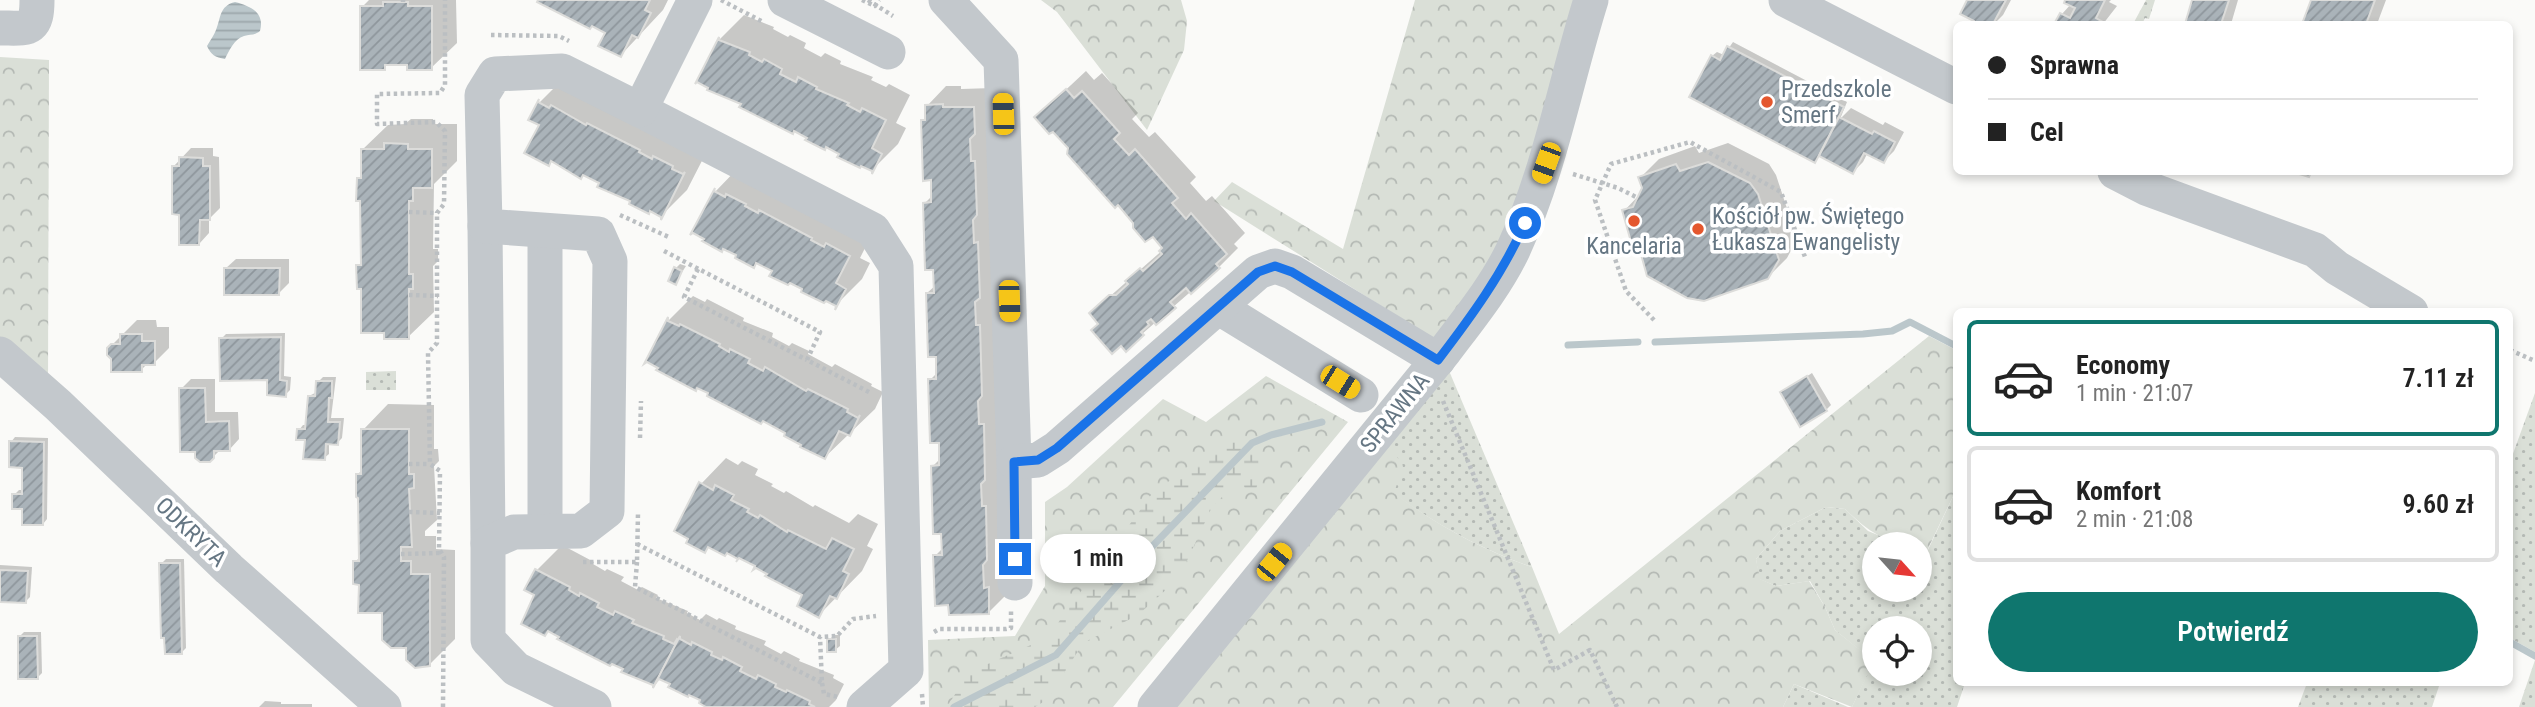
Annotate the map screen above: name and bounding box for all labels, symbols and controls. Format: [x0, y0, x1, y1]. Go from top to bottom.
text: Sprawna [2030, 50, 2119, 80]
place label: Przedszkole Smerf [1781, 76, 1891, 129]
car [992, 93, 1015, 135]
marker: Przedszkole Smerf [1759, 94, 1775, 110]
text: Cel [2030, 117, 2064, 147]
car [1529, 140, 1564, 186]
place label: Kościół pw. Świętego Łukasza Ewangelisty [1712, 202, 1904, 256]
route start [1509, 207, 1541, 239]
marker: Kancelaria [1626, 213, 1642, 229]
marker: Kościół pw. Świętego Łukasza Ewangelisty [1690, 221, 1706, 237]
place label: Kancelaria [1586, 233, 1682, 260]
car [998, 280, 1021, 322]
icon: car [1992, 347, 2055, 410]
text: Economy [2076, 350, 2170, 380]
car [1317, 362, 1364, 402]
text: 7.11 zł [2402, 363, 2474, 393]
street label: SPRAWNA [1355, 368, 1435, 458]
text: 1 min · 21:07 [2076, 380, 2193, 407]
icon: car [1992, 473, 2055, 536]
text: Komfort [2076, 476, 2161, 506]
text: 9.60 zł [2402, 489, 2474, 519]
street label: ODKRYTA [150, 492, 232, 572]
text: 2 min · 21:08 [2076, 506, 2193, 533]
north arrow [1862, 532, 1932, 602]
map controls [1862, 532, 1932, 686]
callout: 1 min [1040, 534, 1155, 584]
car [1253, 539, 1296, 585]
route end [999, 543, 1031, 575]
text: 1 min [1073, 545, 1123, 572]
button: Potwierdź [1988, 592, 2478, 672]
button: locate [1862, 616, 1932, 686]

